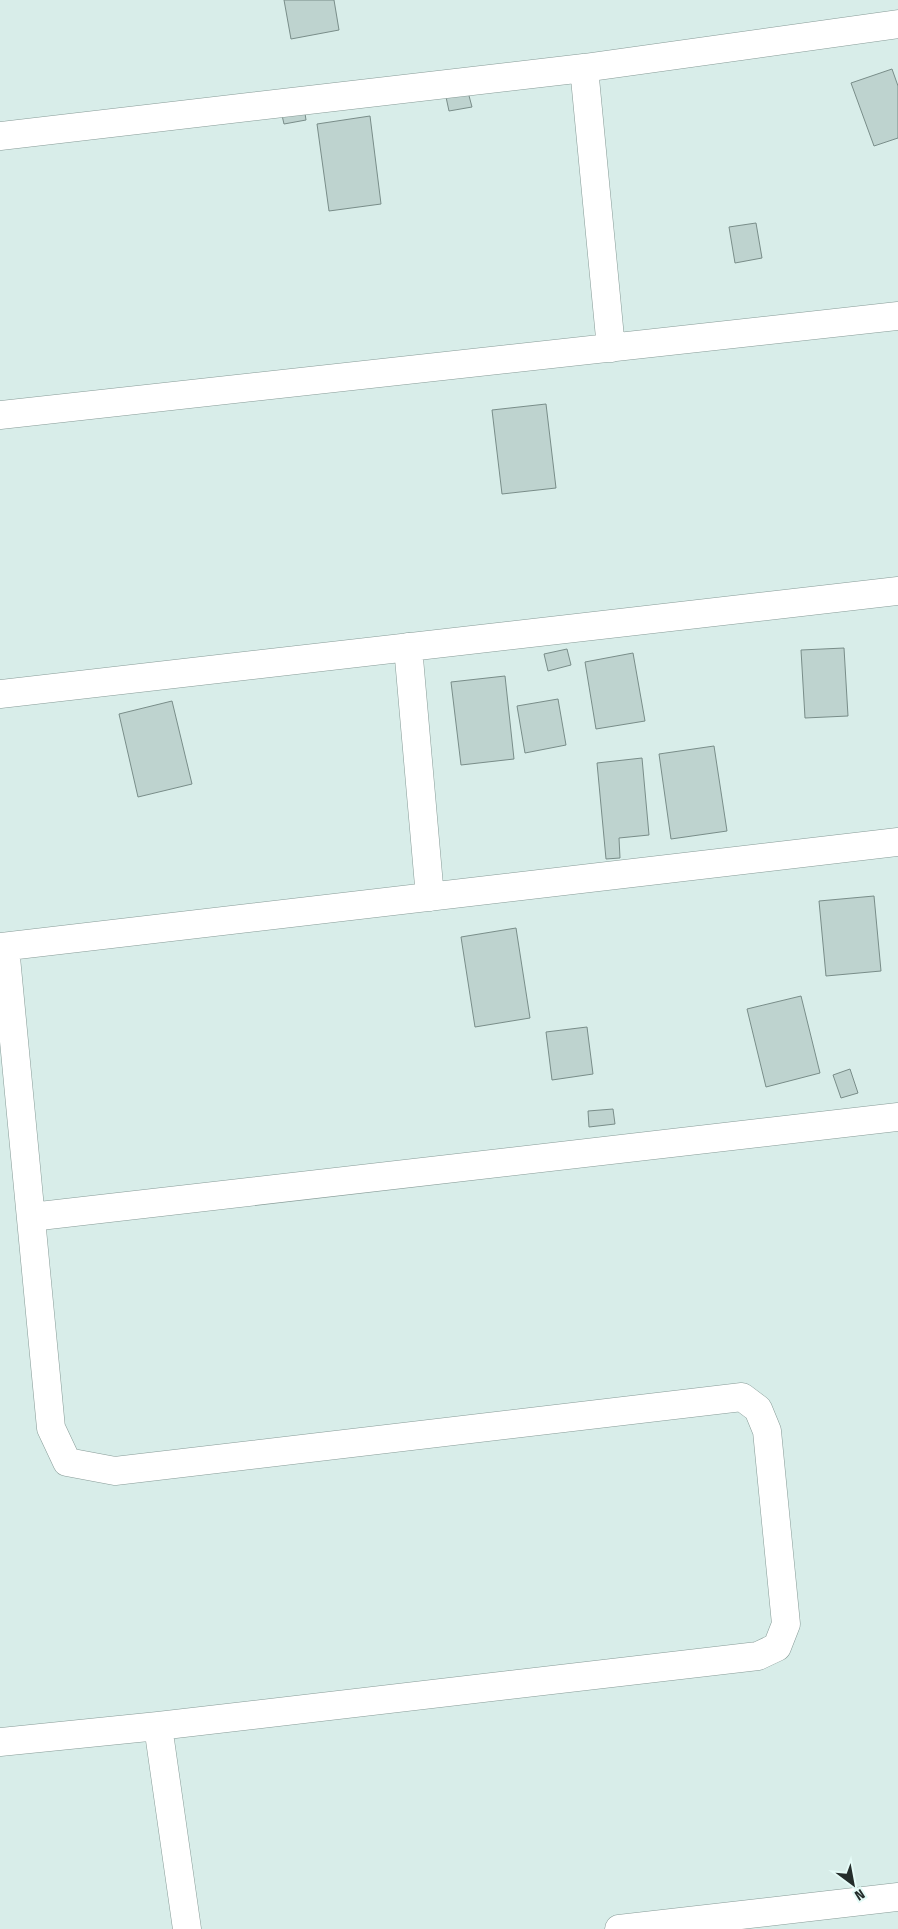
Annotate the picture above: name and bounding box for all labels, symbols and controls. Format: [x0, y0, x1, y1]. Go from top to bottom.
north arrow [828, 1859, 878, 1909]
text: N [852, 1885, 868, 1904]

